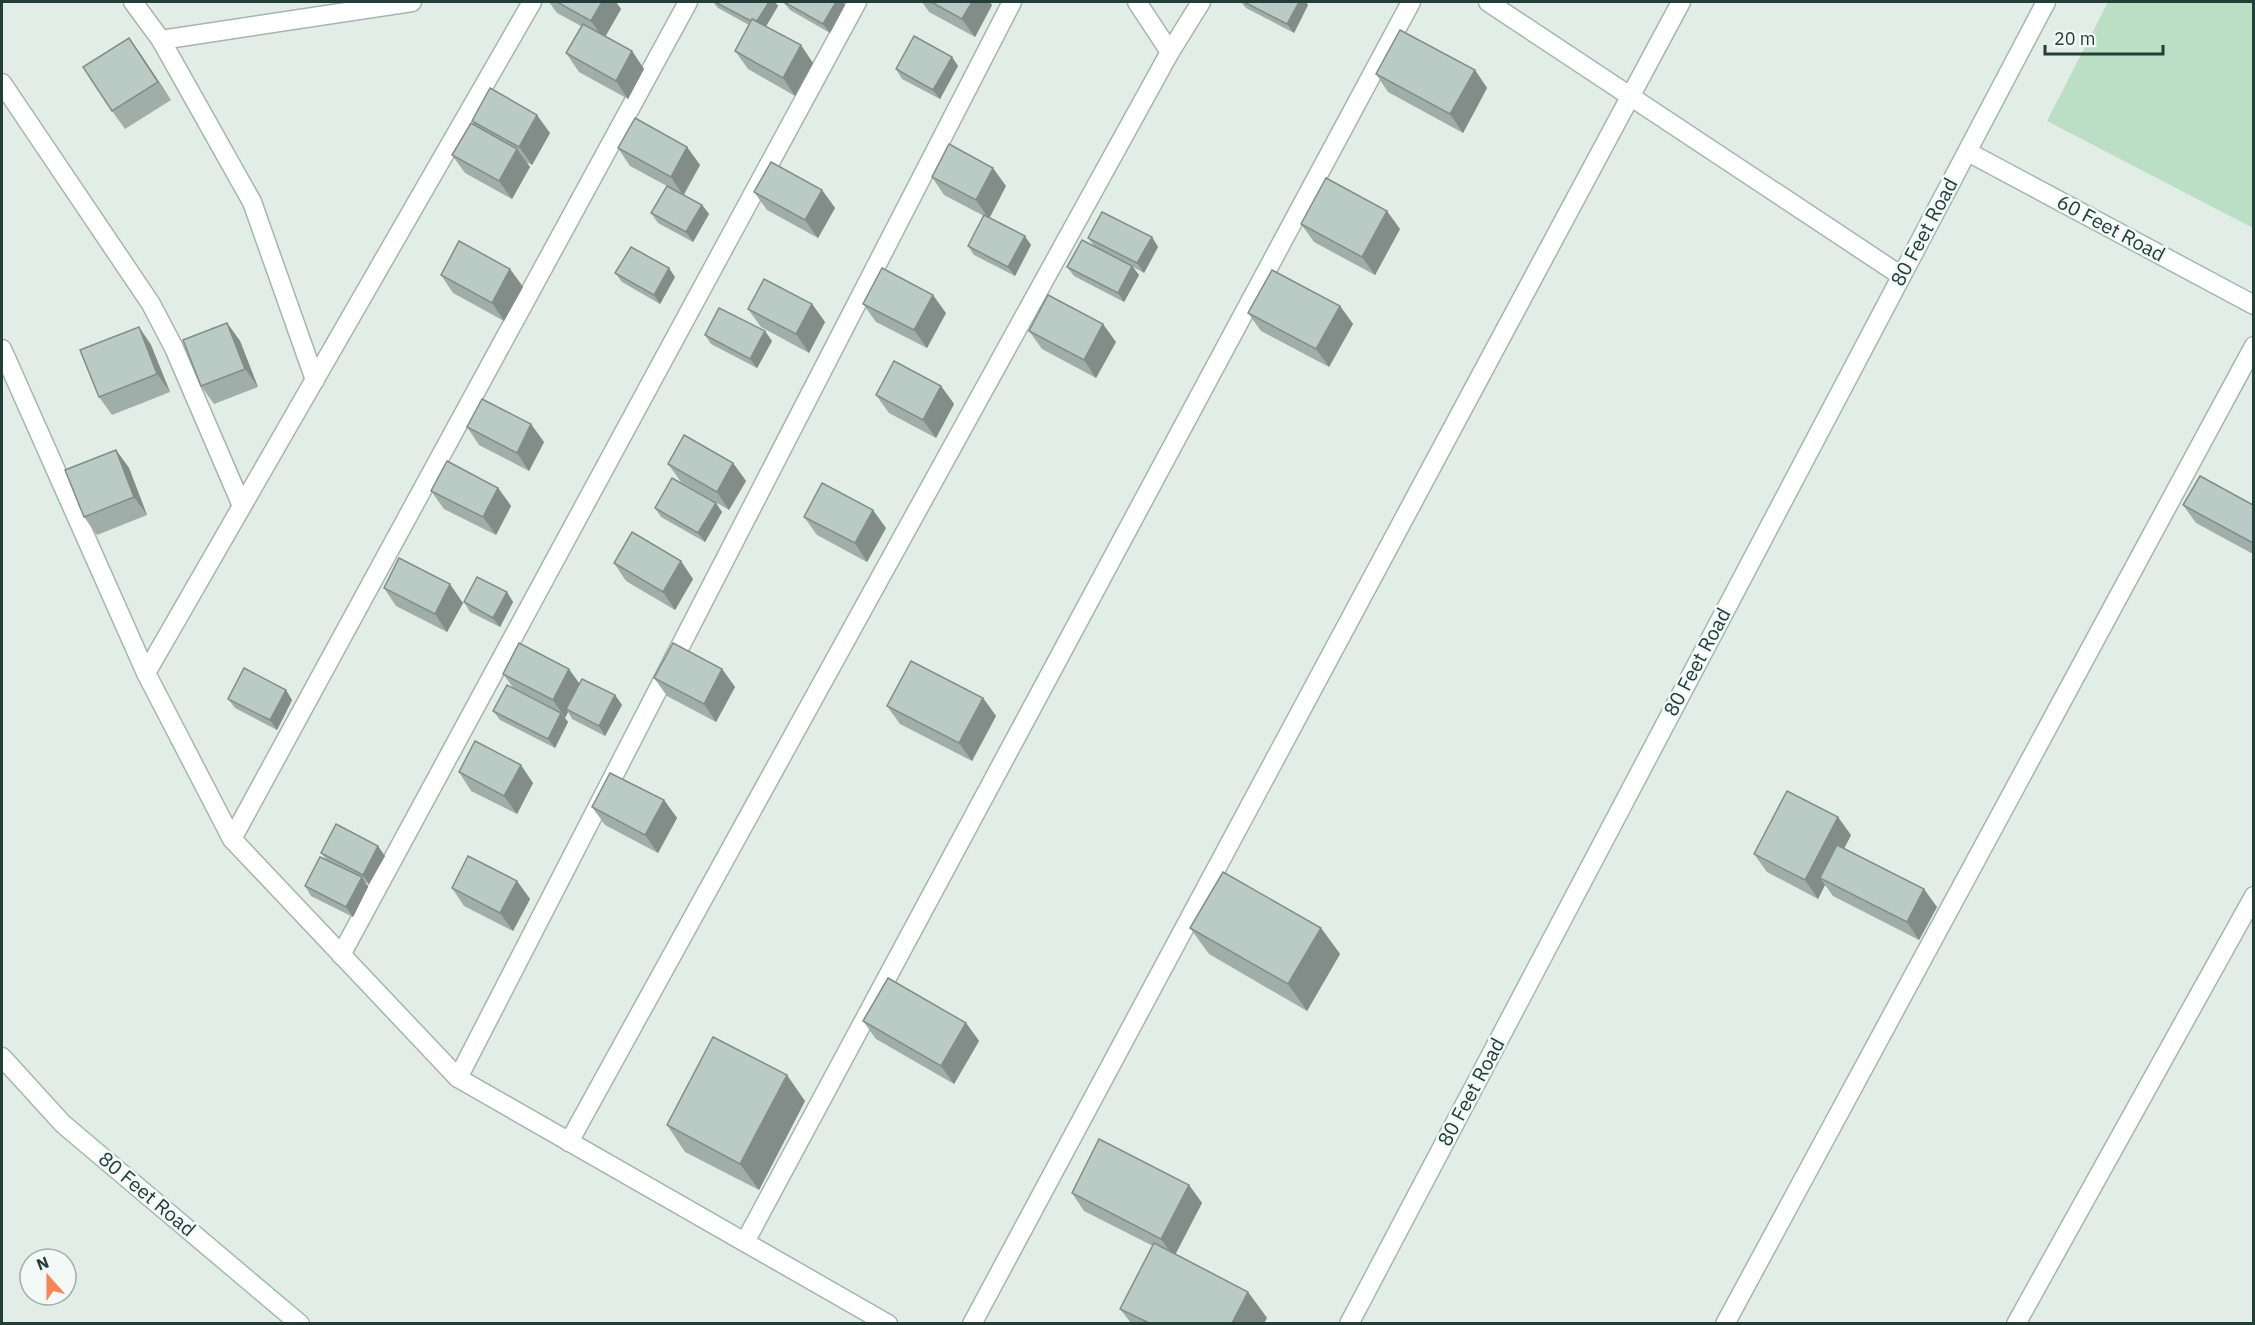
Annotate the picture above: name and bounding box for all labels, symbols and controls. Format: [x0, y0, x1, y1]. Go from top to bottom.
scale bar [2045, 18, 2164, 56]
text: 20 m [2054, 27, 2096, 50]
street label: 80 Feet Road [1884, 173, 1963, 291]
street label: 60 Feet Road [2052, 188, 2170, 267]
street label: 80 Feet Road [1657, 603, 1736, 721]
street label: 80 Feet Road [1431, 1033, 1510, 1151]
street label: 80 Feet Road [93, 1145, 202, 1242]
north arrow [18, 1247, 78, 1307]
text: N [34, 1252, 52, 1274]

